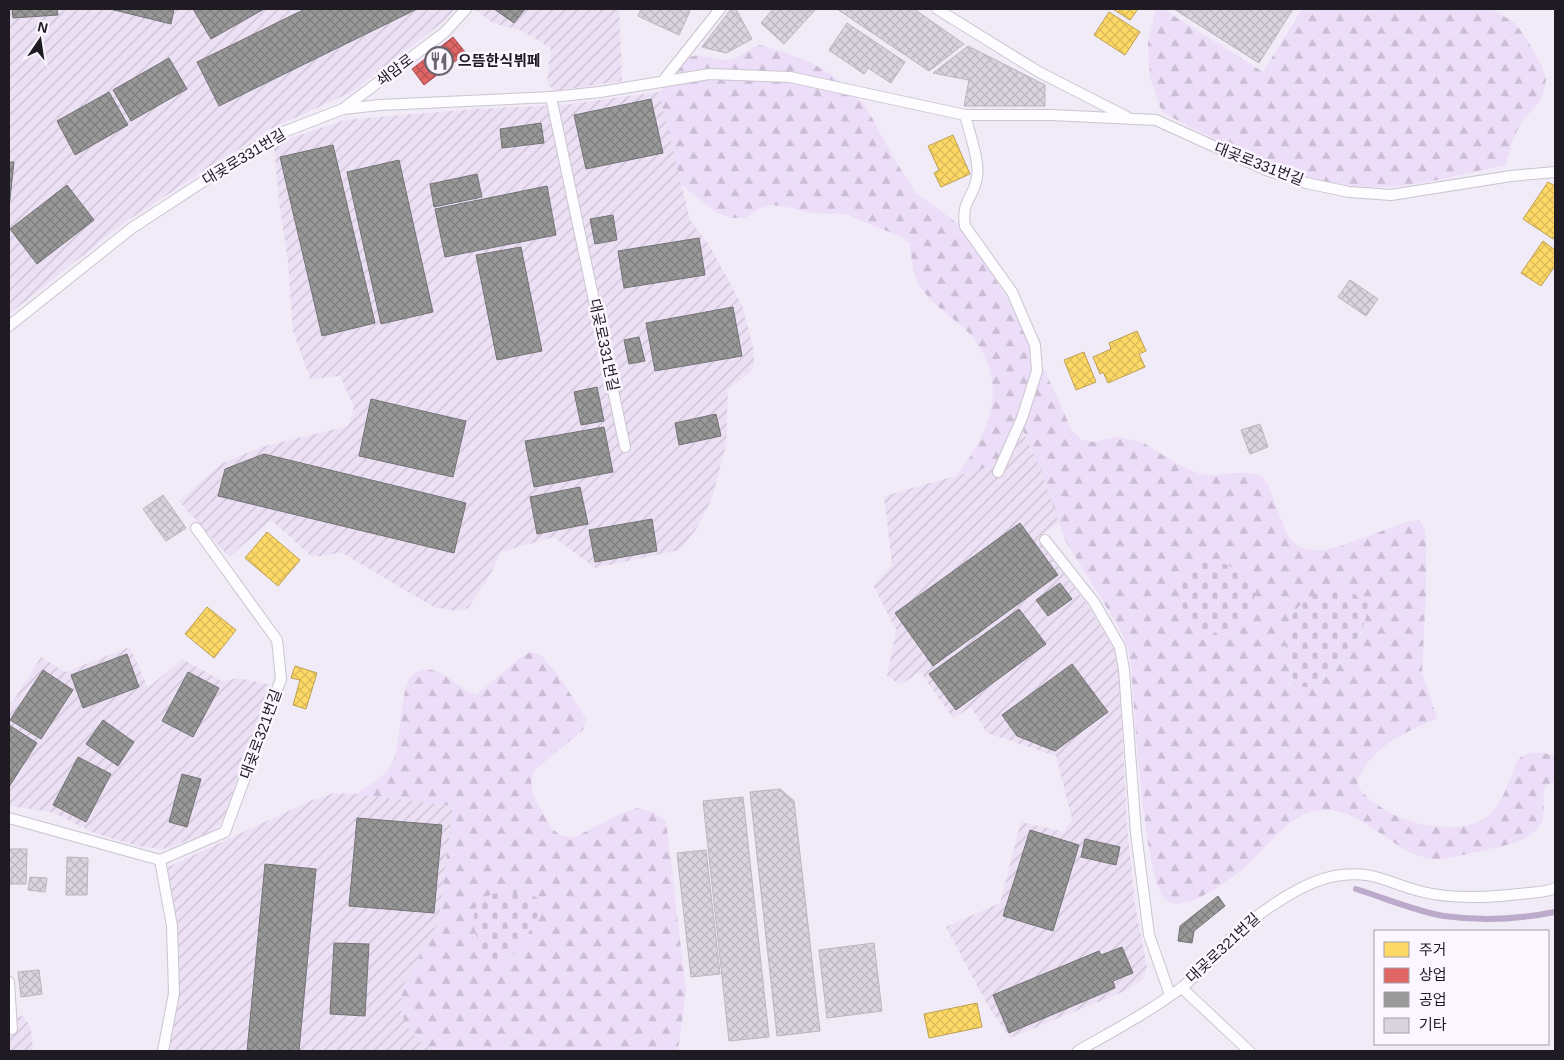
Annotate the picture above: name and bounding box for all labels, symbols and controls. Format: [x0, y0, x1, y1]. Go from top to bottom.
north arrow [15, 15, 65, 65]
text: N [36, 18, 50, 36]
restaurant icon: 으뜸한식뷔페 [424, 46, 454, 76]
street label: 쇄암로 [373, 50, 416, 89]
place label: 으뜸한식뷔페 [458, 52, 541, 69]
street label: 대곶로331번길 [199, 125, 288, 188]
street label: 대곶로331번길 [1212, 139, 1306, 188]
street label: 대곶로331번길 [586, 297, 623, 393]
street label: 대곶로321번길 [236, 687, 285, 781]
street label: 대곶로321번길 [1182, 909, 1263, 986]
legend [1374, 930, 1549, 1045]
text: 주거 [1419, 941, 1447, 958]
text: 상업 [1419, 966, 1447, 983]
text: 공업 [1419, 991, 1447, 1008]
text: 기타 [1419, 1016, 1447, 1033]

